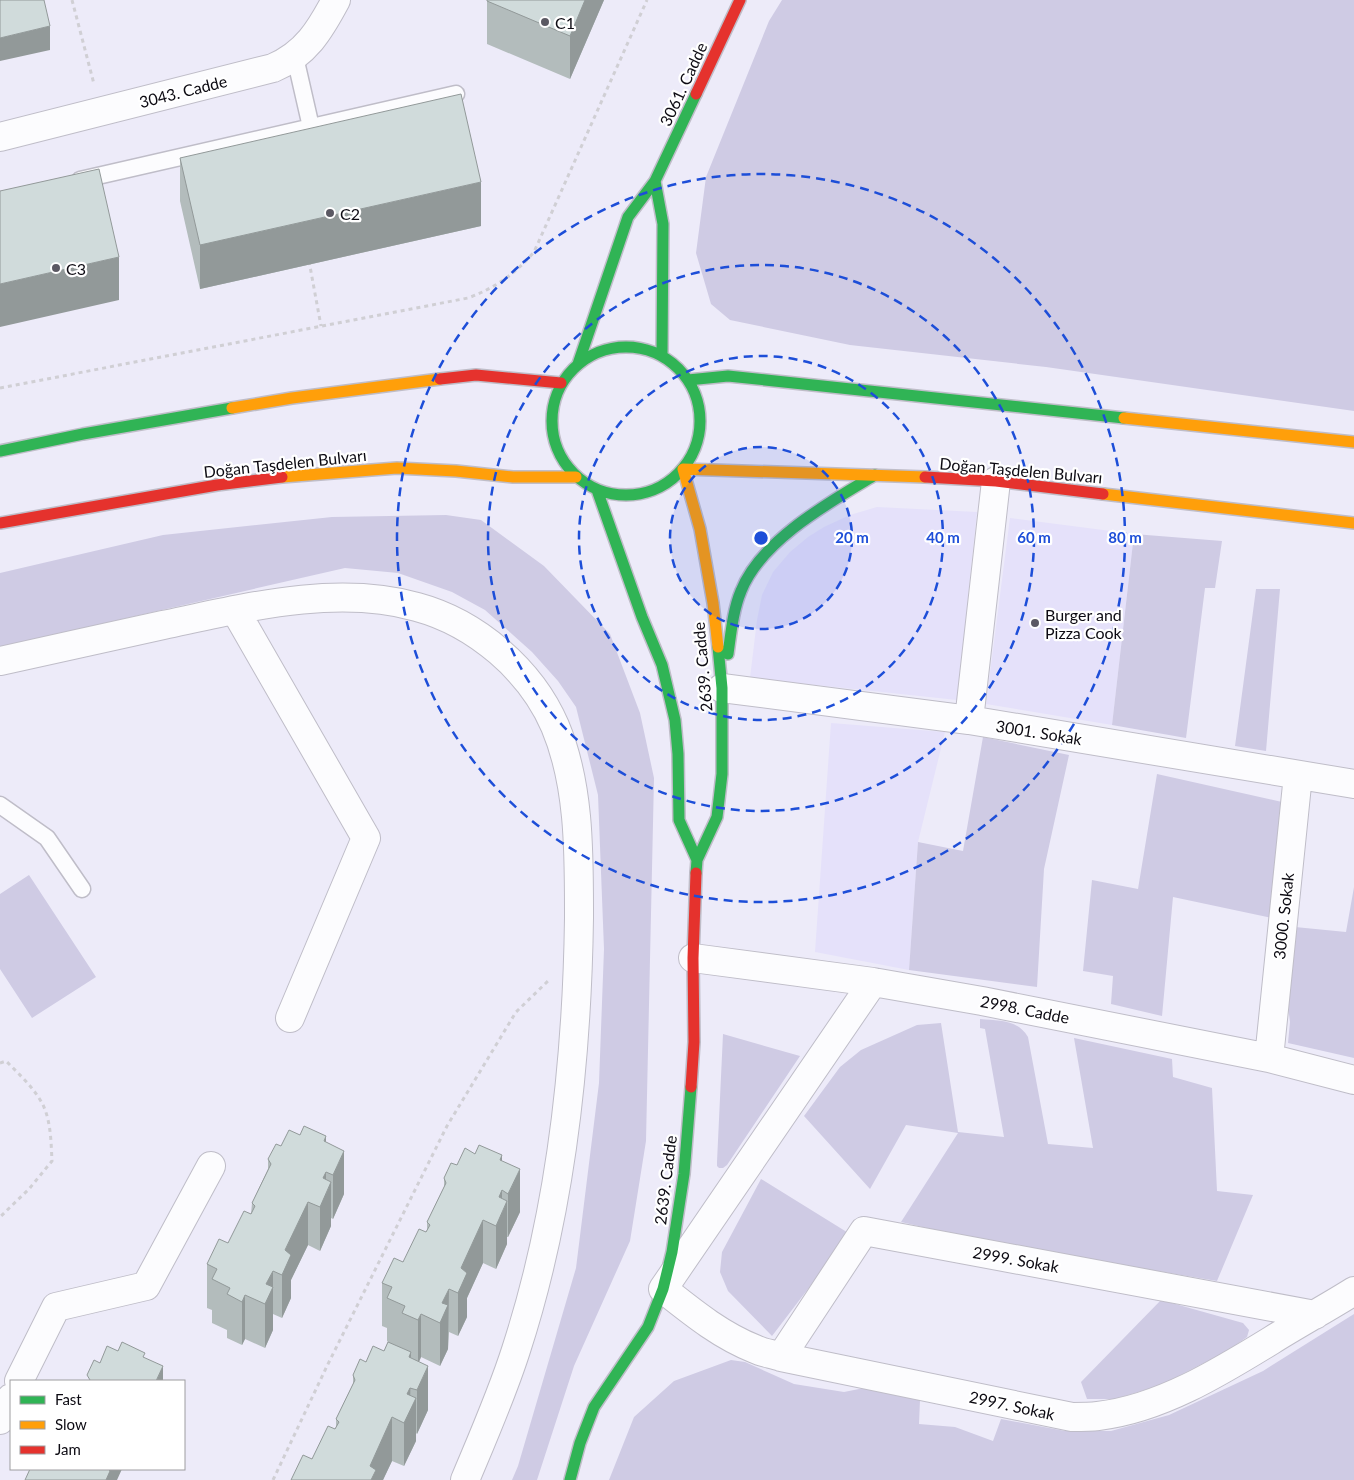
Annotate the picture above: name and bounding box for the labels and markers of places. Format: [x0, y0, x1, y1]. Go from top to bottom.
place label: C1 [555, 13, 575, 32]
marker: C1 [539, 16, 551, 28]
place label: C2 [340, 204, 360, 223]
marker: C2 [324, 207, 336, 219]
place label: C3 [66, 259, 86, 278]
marker: C3 [50, 262, 62, 274]
centre of rings [752, 529, 770, 547]
place label: Burger and Pizza Cook [1045, 605, 1123, 642]
marker: Burger and Pizza Cook [1029, 617, 1041, 629]

